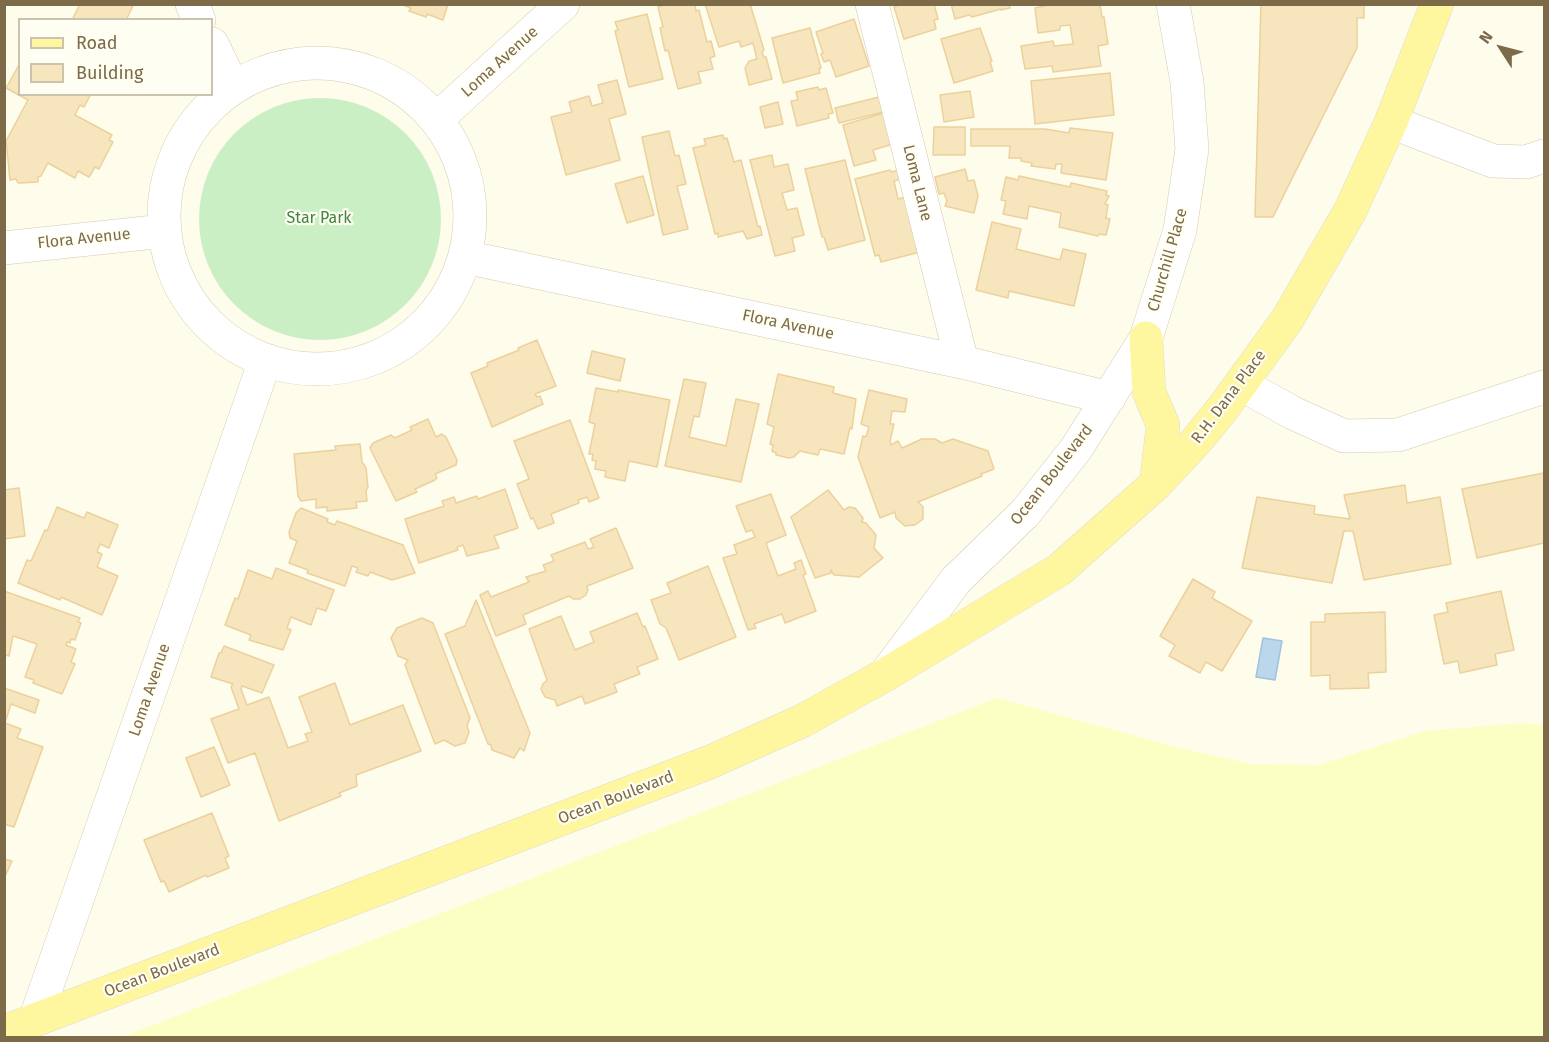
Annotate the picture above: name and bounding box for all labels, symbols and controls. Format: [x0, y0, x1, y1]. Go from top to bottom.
legend [18, 18, 213, 96]
north arrow [1471, 18, 1531, 78]
street label: Loma Avenue [458, 23, 542, 101]
text: N [1475, 27, 1497, 47]
text: Road [76, 32, 118, 54]
text: Building [76, 62, 143, 84]
street label: Loma Lane [898, 143, 936, 223]
street label: Churchill Place [1144, 206, 1192, 314]
park label: Star Park [287, 209, 351, 229]
street label: Flora Avenue [37, 225, 131, 253]
street label: Flora Avenue [740, 306, 836, 344]
street label: R.H. Dana Place [1188, 346, 1270, 448]
street label: Ocean Boulevard [1007, 421, 1097, 529]
street label: Loma Avenue [125, 641, 175, 739]
street label: Ocean Boulevard [555, 767, 677, 829]
street label: Ocean Boulevard [101, 940, 223, 1002]

